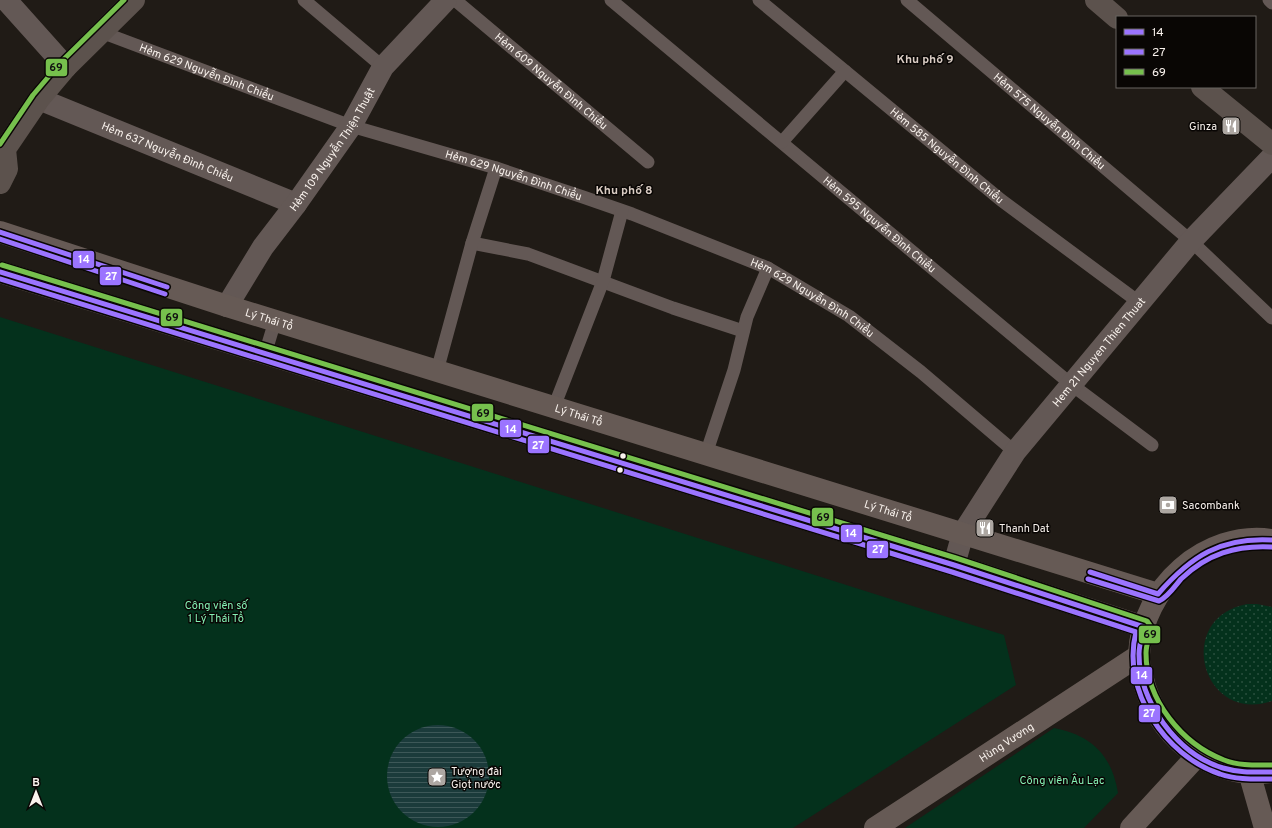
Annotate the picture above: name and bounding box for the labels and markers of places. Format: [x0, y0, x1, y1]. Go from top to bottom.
restaurant icon: Ginza [1220, 115, 1242, 137]
place label: Ginza [1189, 120, 1217, 134]
unlabelled marker [618, 451, 628, 461]
unlabelled marker [615, 465, 625, 475]
bank icon: Sacombank [1157, 494, 1179, 516]
place label: Sacombank [1182, 499, 1240, 513]
restaurant icon: Thanh Dat [974, 517, 996, 539]
place label: Thanh Dat [999, 522, 1050, 536]
place label: Tượng đài Giọt nước [451, 765, 502, 792]
place icon: Tượng đài Giọt nước [426, 766, 448, 788]

